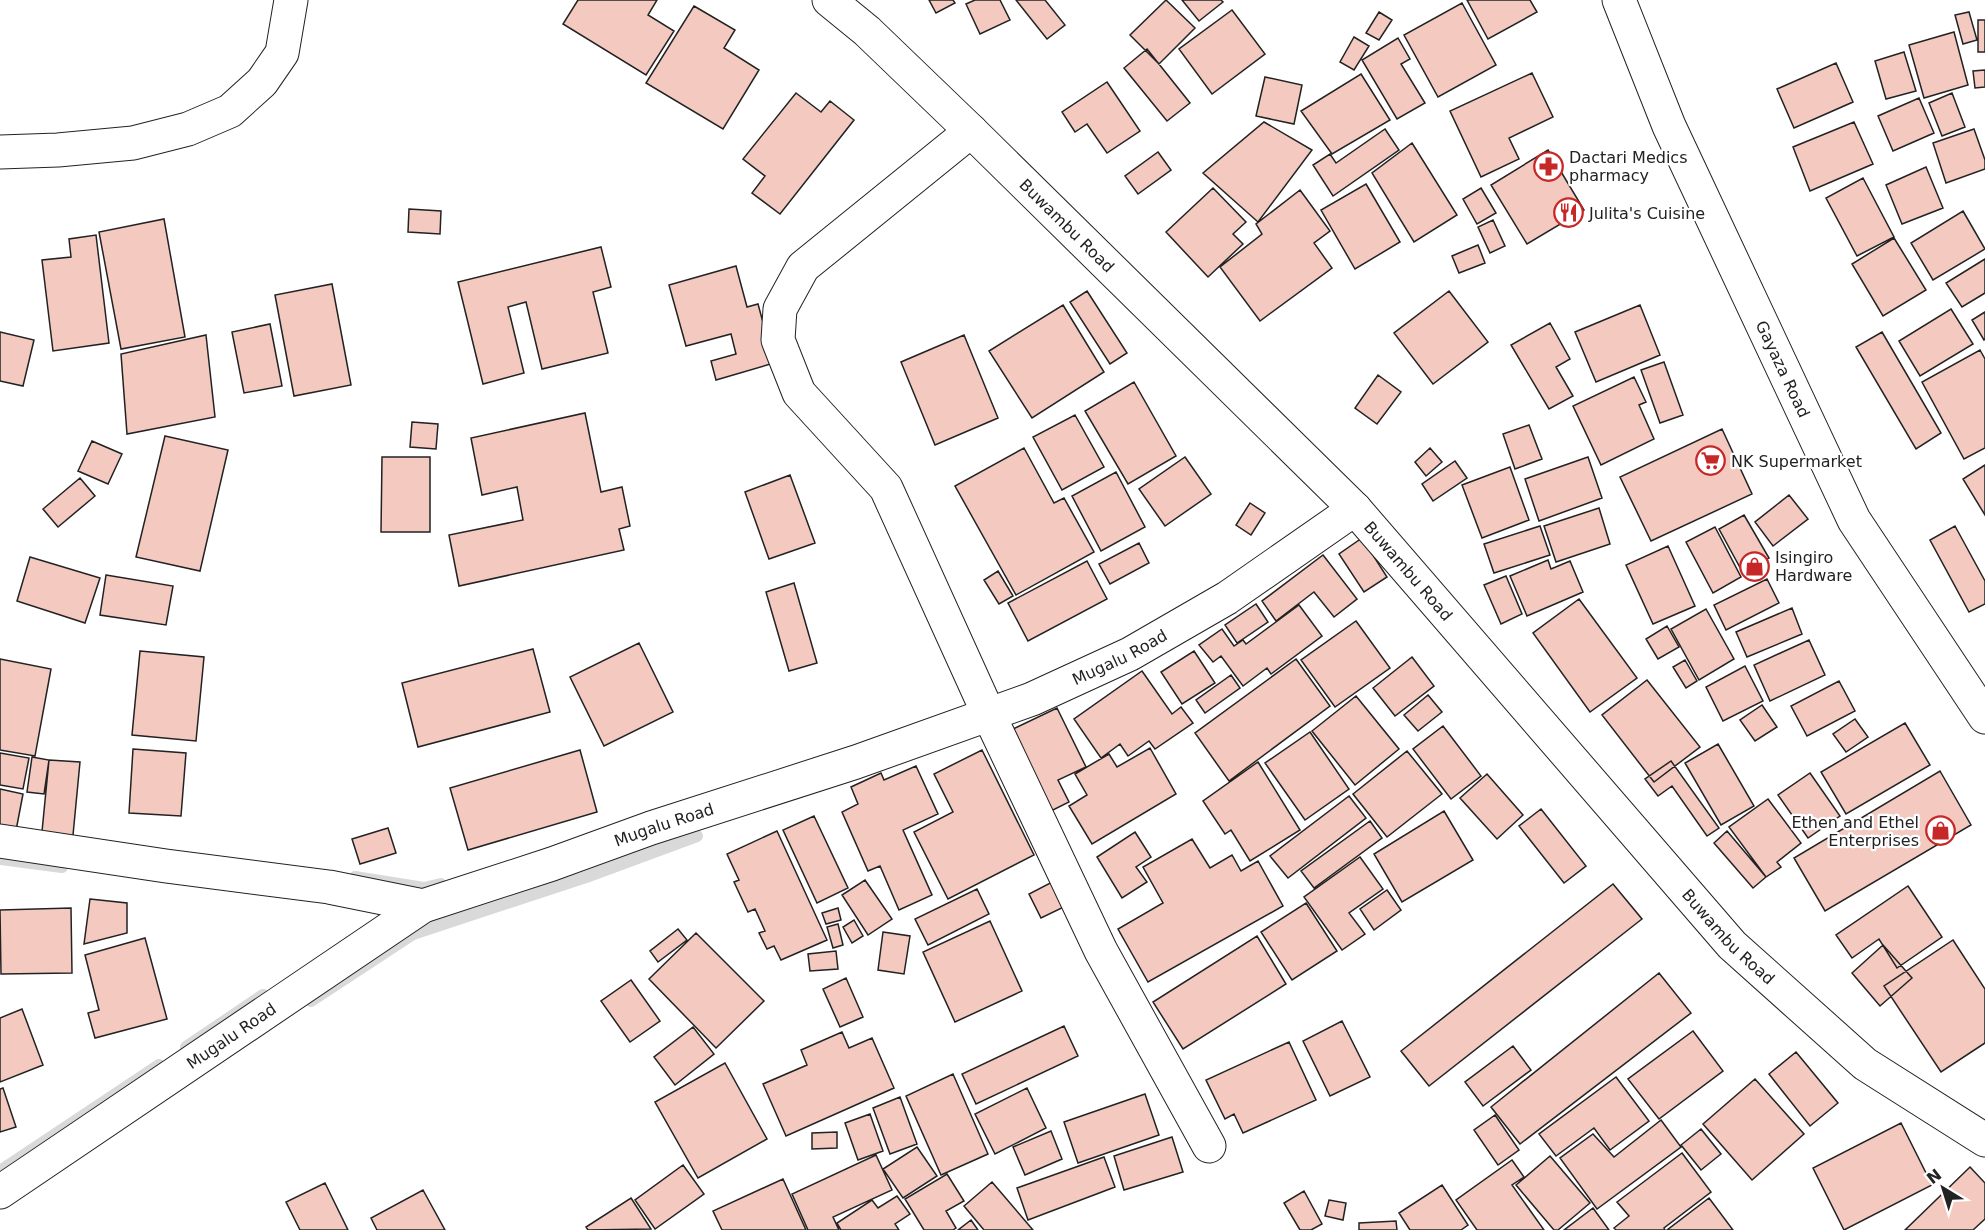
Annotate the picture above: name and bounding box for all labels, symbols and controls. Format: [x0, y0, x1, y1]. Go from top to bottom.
place label: Dactari Medics pharmacy [1569, 148, 1688, 185]
pharmacy icon: Dactari Medics pharmacy [1532, 150, 1564, 182]
street label: Buwambu Road [1016, 175, 1118, 276]
restaurant icon: Julita's Cuisine [1552, 197, 1584, 229]
place label: Julita's Cuisine [1588, 204, 1705, 223]
street label: Gayaza Road [1752, 317, 1814, 421]
supermarket icon: NK Supermarket [1694, 445, 1726, 477]
place label: NK Supermarket [1731, 452, 1862, 471]
street label: Buwambu Road [1360, 517, 1457, 624]
place label: Isingiro Hardware [1775, 548, 1852, 585]
shop icon: Isingiro Hardware [1738, 550, 1770, 582]
street label: Mugalu Road [1069, 625, 1170, 689]
street label: Mugalu Road [612, 799, 716, 850]
place label: Ethen and Ethel Enterprises [1791, 813, 1919, 850]
shop icon: Ethen and Ethel Enterprises [1924, 815, 1956, 847]
street label: Buwambu Road [1678, 885, 1779, 988]
street label: Mugalu Road [183, 999, 279, 1073]
north arrow [1913, 1158, 1973, 1218]
text: N [1923, 1165, 1945, 1188]

